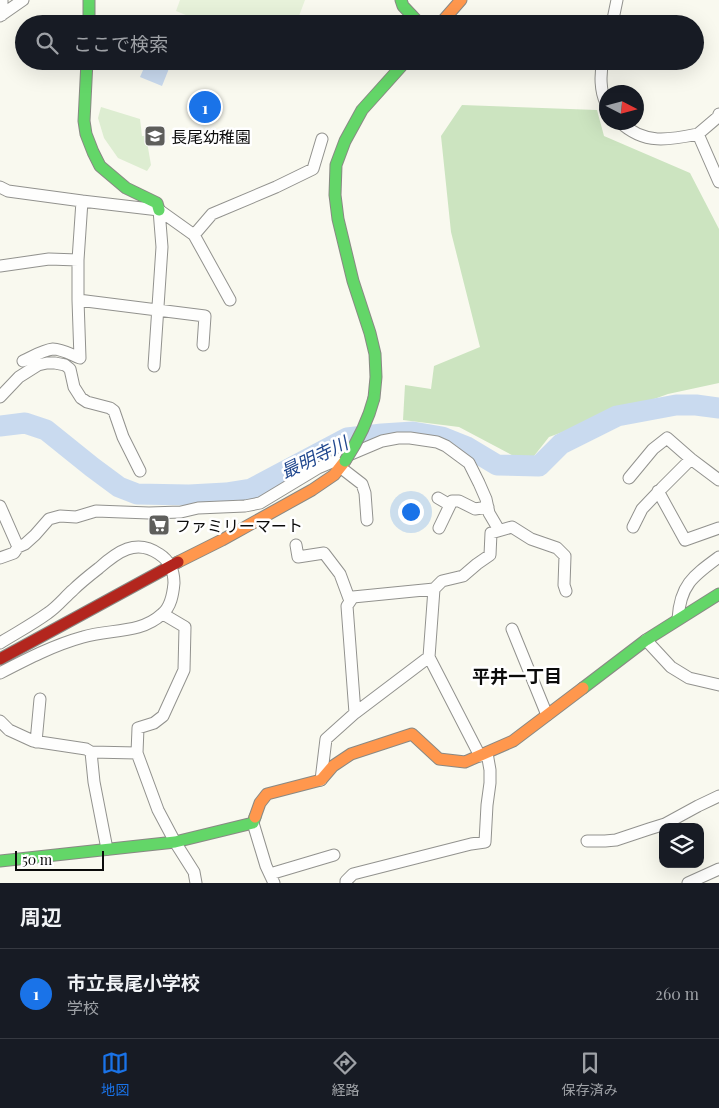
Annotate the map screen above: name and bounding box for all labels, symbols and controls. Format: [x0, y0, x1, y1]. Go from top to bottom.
search box [15, 15, 704, 70]
icon: search [33, 29, 61, 57]
text: ここで検索 [73, 30, 168, 56]
north arrow [599, 85, 644, 130]
pin: 1 [189, 88, 221, 126]
school or university icon: 長尾幼稚園 [143, 124, 167, 148]
place label: 長尾幼稚園 [171, 126, 251, 147]
water label: 最明寺川 [276, 430, 353, 484]
your location [398, 499, 424, 525]
supermarket icon: ファミリーマート [147, 513, 171, 537]
place label: ファミリーマート [175, 515, 303, 536]
district label: 平井一丁目 [472, 664, 562, 688]
map controls [659, 823, 704, 868]
button: layers [659, 823, 704, 868]
scale bar [15, 848, 104, 871]
text: 50 m [22, 850, 52, 869]
text: 周辺 [20, 902, 62, 930]
text: 市立長尾小学校 [67, 969, 200, 995]
text: 1 [33, 983, 39, 1004]
text: 260 m [655, 983, 699, 1004]
text: 学校 [67, 997, 99, 1018]
tab: 地図 [101, 1049, 129, 1099]
tab: 経路 [331, 1049, 359, 1099]
tab: 保存済み [562, 1049, 618, 1099]

